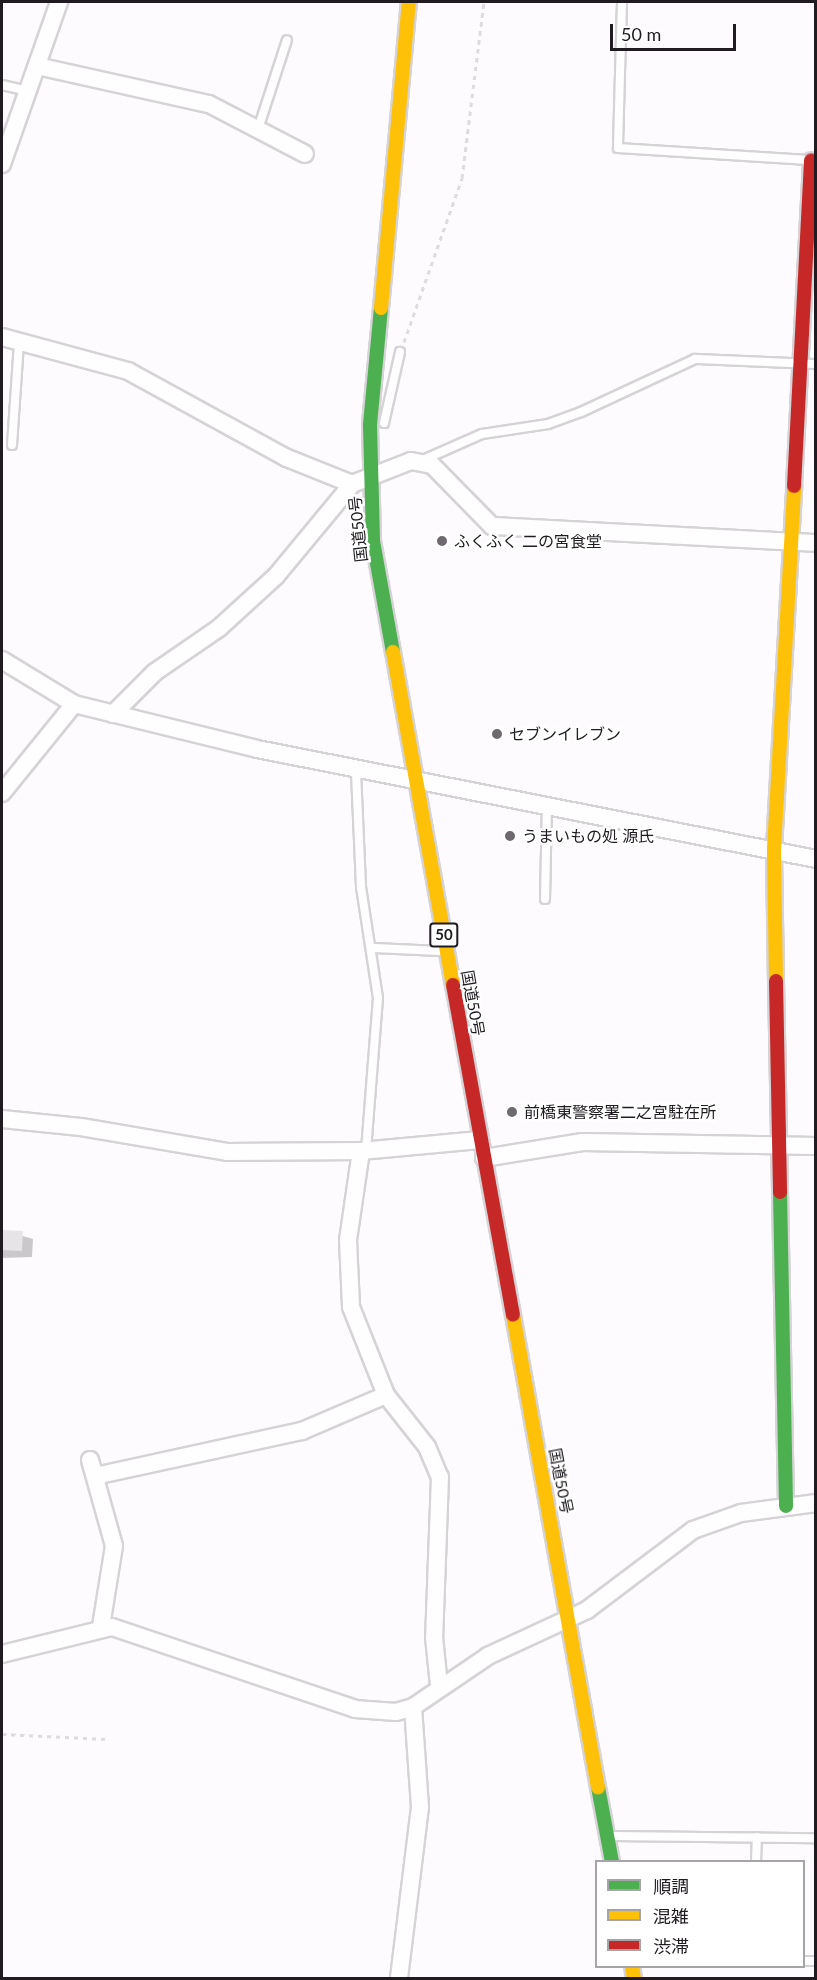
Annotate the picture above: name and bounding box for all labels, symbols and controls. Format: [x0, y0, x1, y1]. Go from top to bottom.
scale bar [613, 12, 739, 50]
text: 50 m [621, 23, 661, 45]
street label: 国道50号 [345, 495, 371, 563]
place label: ふくふく 二の宮食堂 [454, 531, 602, 551]
marker: ふくふく 二の宮食堂 [435, 534, 449, 548]
place label: セブンイレブン [509, 724, 621, 744]
marker: セブンイレブン [490, 727, 504, 741]
place label: うまいもの処 源氏 [522, 826, 654, 846]
marker: うまいもの処 源氏 [503, 829, 517, 843]
road number: 50 [429, 923, 459, 947]
street label: 国道50号 [458, 969, 488, 1037]
place label: 前橋東警察署二之宮駐在所 [524, 1102, 716, 1122]
marker: 前橋東警察署二之宮駐在所 [505, 1105, 519, 1119]
street label: 国道50号 [545, 1446, 577, 1516]
legend [595, 1860, 805, 1968]
text: 順調 [653, 1875, 689, 1897]
text: 混雑 [653, 1905, 689, 1927]
text: 渋滞 [653, 1935, 689, 1957]

